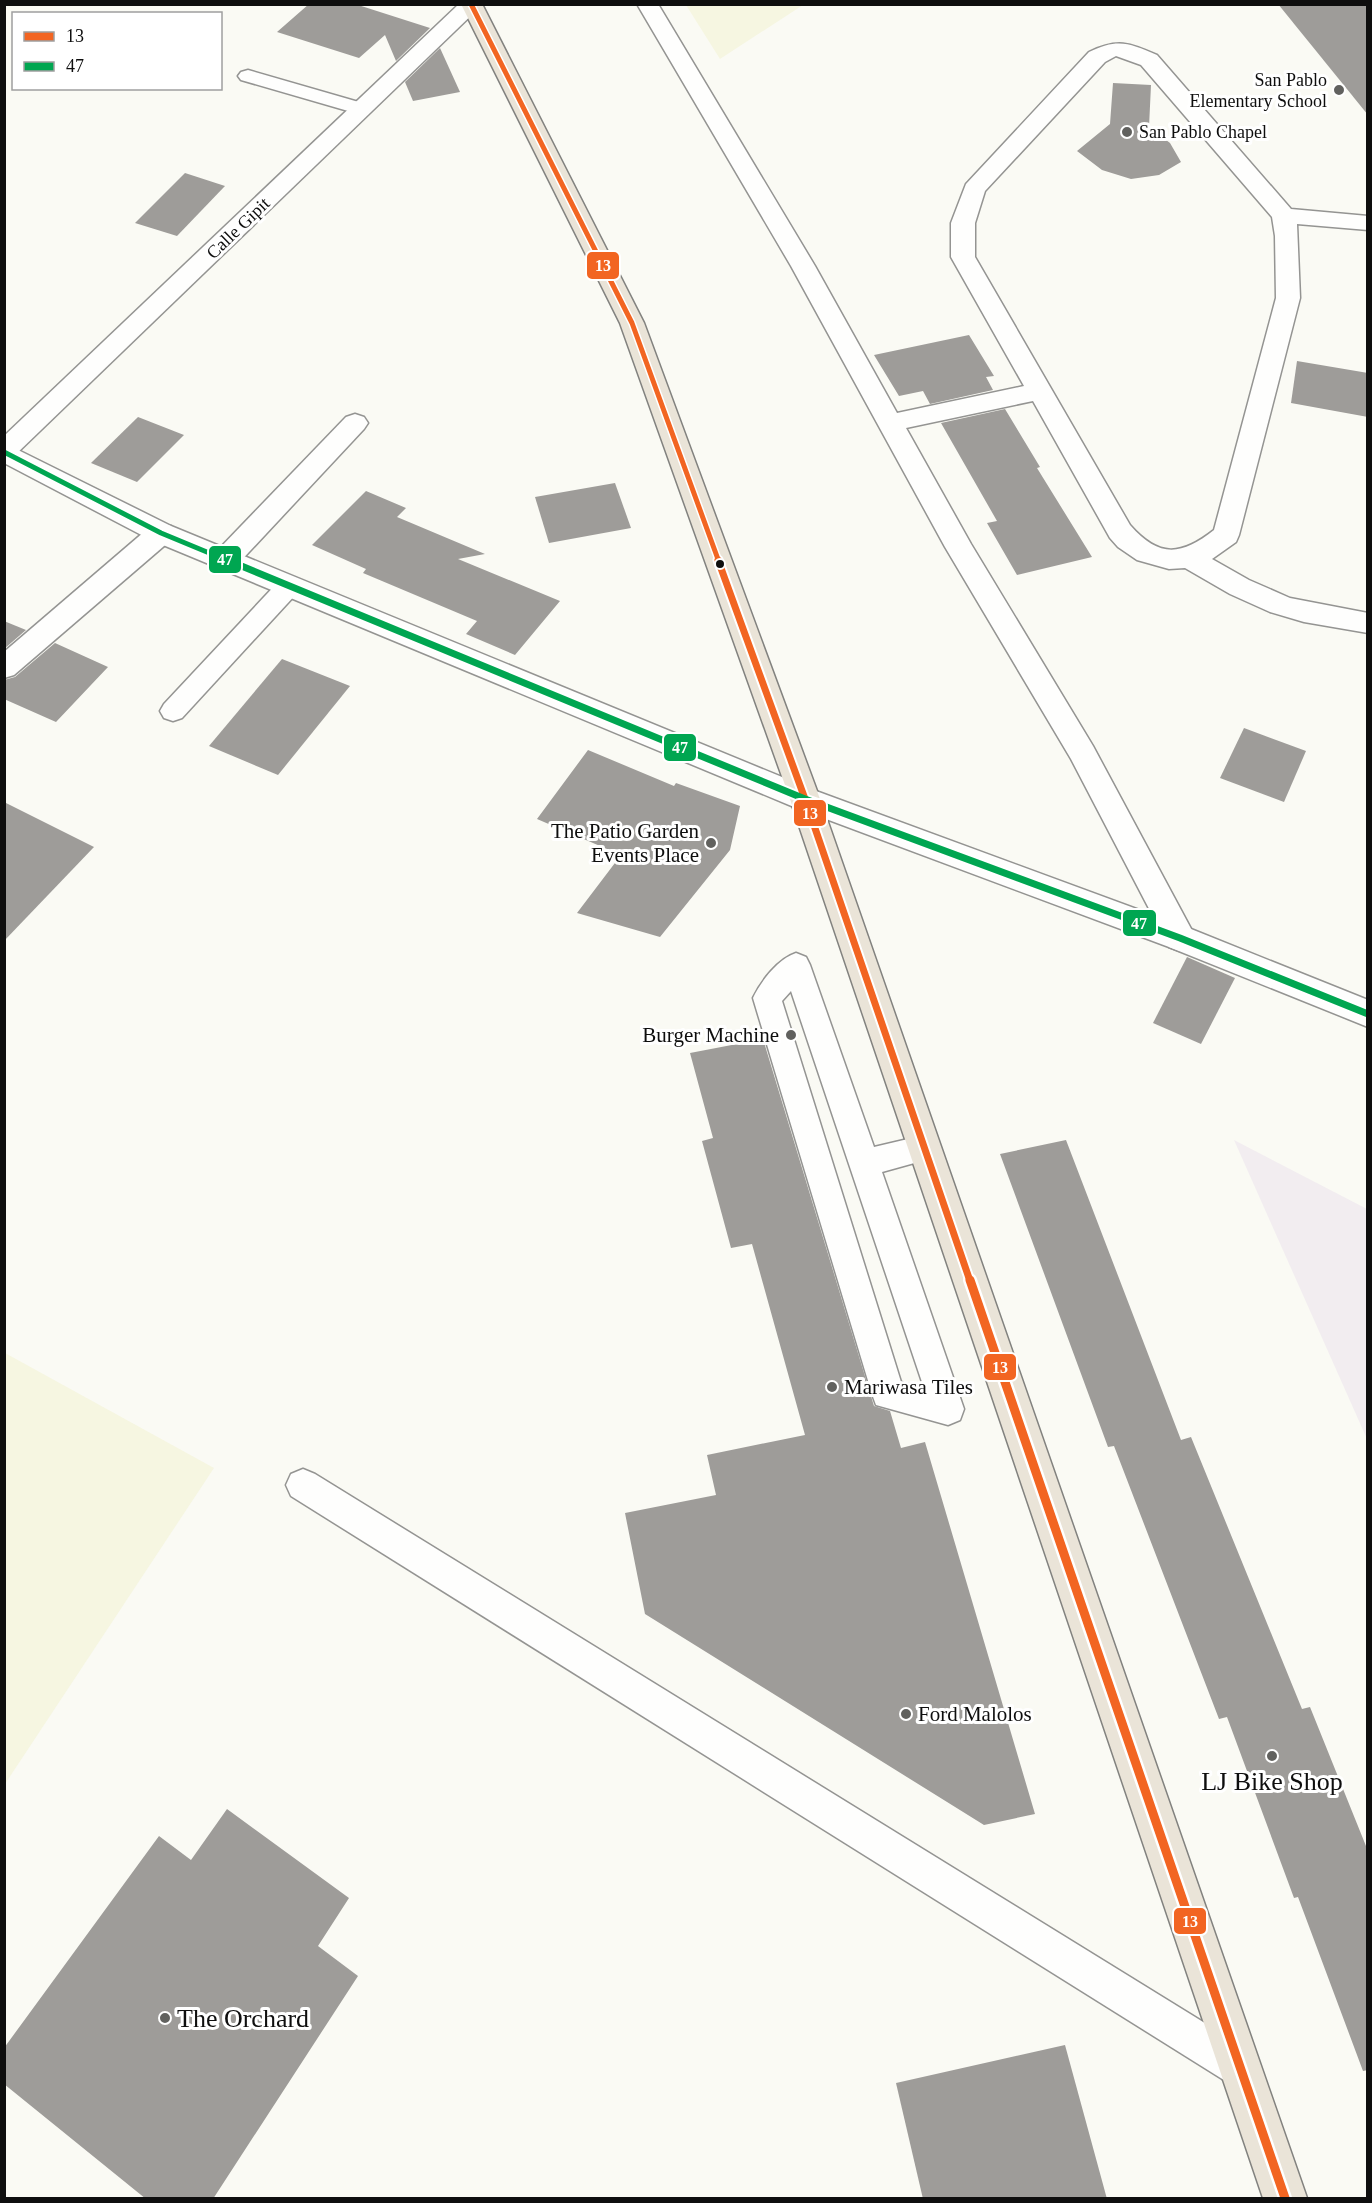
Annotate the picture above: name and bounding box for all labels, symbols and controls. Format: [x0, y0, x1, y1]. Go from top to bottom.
legend [12, 12, 222, 90]
text: 13 [66, 26, 84, 46]
text: 47 [66, 56, 84, 76]
place label: San Pablo Elementary School [1190, 70, 1327, 111]
marker: San Pablo Elementary School [1332, 83, 1346, 97]
place label: San Pablo Chapel [1139, 122, 1267, 142]
marker: San Pablo Chapel [1120, 125, 1134, 139]
street label: Calle Gipit [202, 193, 274, 263]
line badge: 13 [586, 251, 620, 280]
text: 13 [595, 257, 611, 274]
line badge: 47 [208, 545, 242, 574]
text: 47 [217, 551, 233, 568]
unlabelled marker [714, 558, 726, 570]
line badge: 47 [663, 733, 697, 762]
text: 47 [672, 739, 688, 756]
line badge: 13 [793, 799, 827, 827]
text: 13 [802, 805, 818, 822]
place label: The Patio Garden Events Place [551, 819, 699, 867]
marker: The Patio Garden Events Place [704, 836, 718, 850]
line badge: 47 [1122, 909, 1157, 937]
text: 47 [1131, 915, 1147, 932]
place label: Burger Machine [642, 1023, 779, 1047]
marker: Burger Machine [784, 1028, 798, 1042]
line badge: 13 [983, 1353, 1017, 1381]
text: 13 [992, 1359, 1008, 1376]
place label: Mariwasa Tiles [844, 1375, 973, 1399]
marker: Mariwasa Tiles [825, 1380, 839, 1394]
place label: Ford Malolos [918, 1702, 1032, 1726]
marker: Ford Malolos [899, 1707, 913, 1721]
marker: LJ Bike Shop [1265, 1749, 1279, 1763]
place label: LJ Bike Shop [1201, 1767, 1343, 1796]
line badge: 13 [1173, 1907, 1207, 1935]
text: 13 [1182, 1913, 1198, 1930]
place label: The Orchard [177, 2004, 309, 2033]
marker: The Orchard [158, 2011, 172, 2025]

